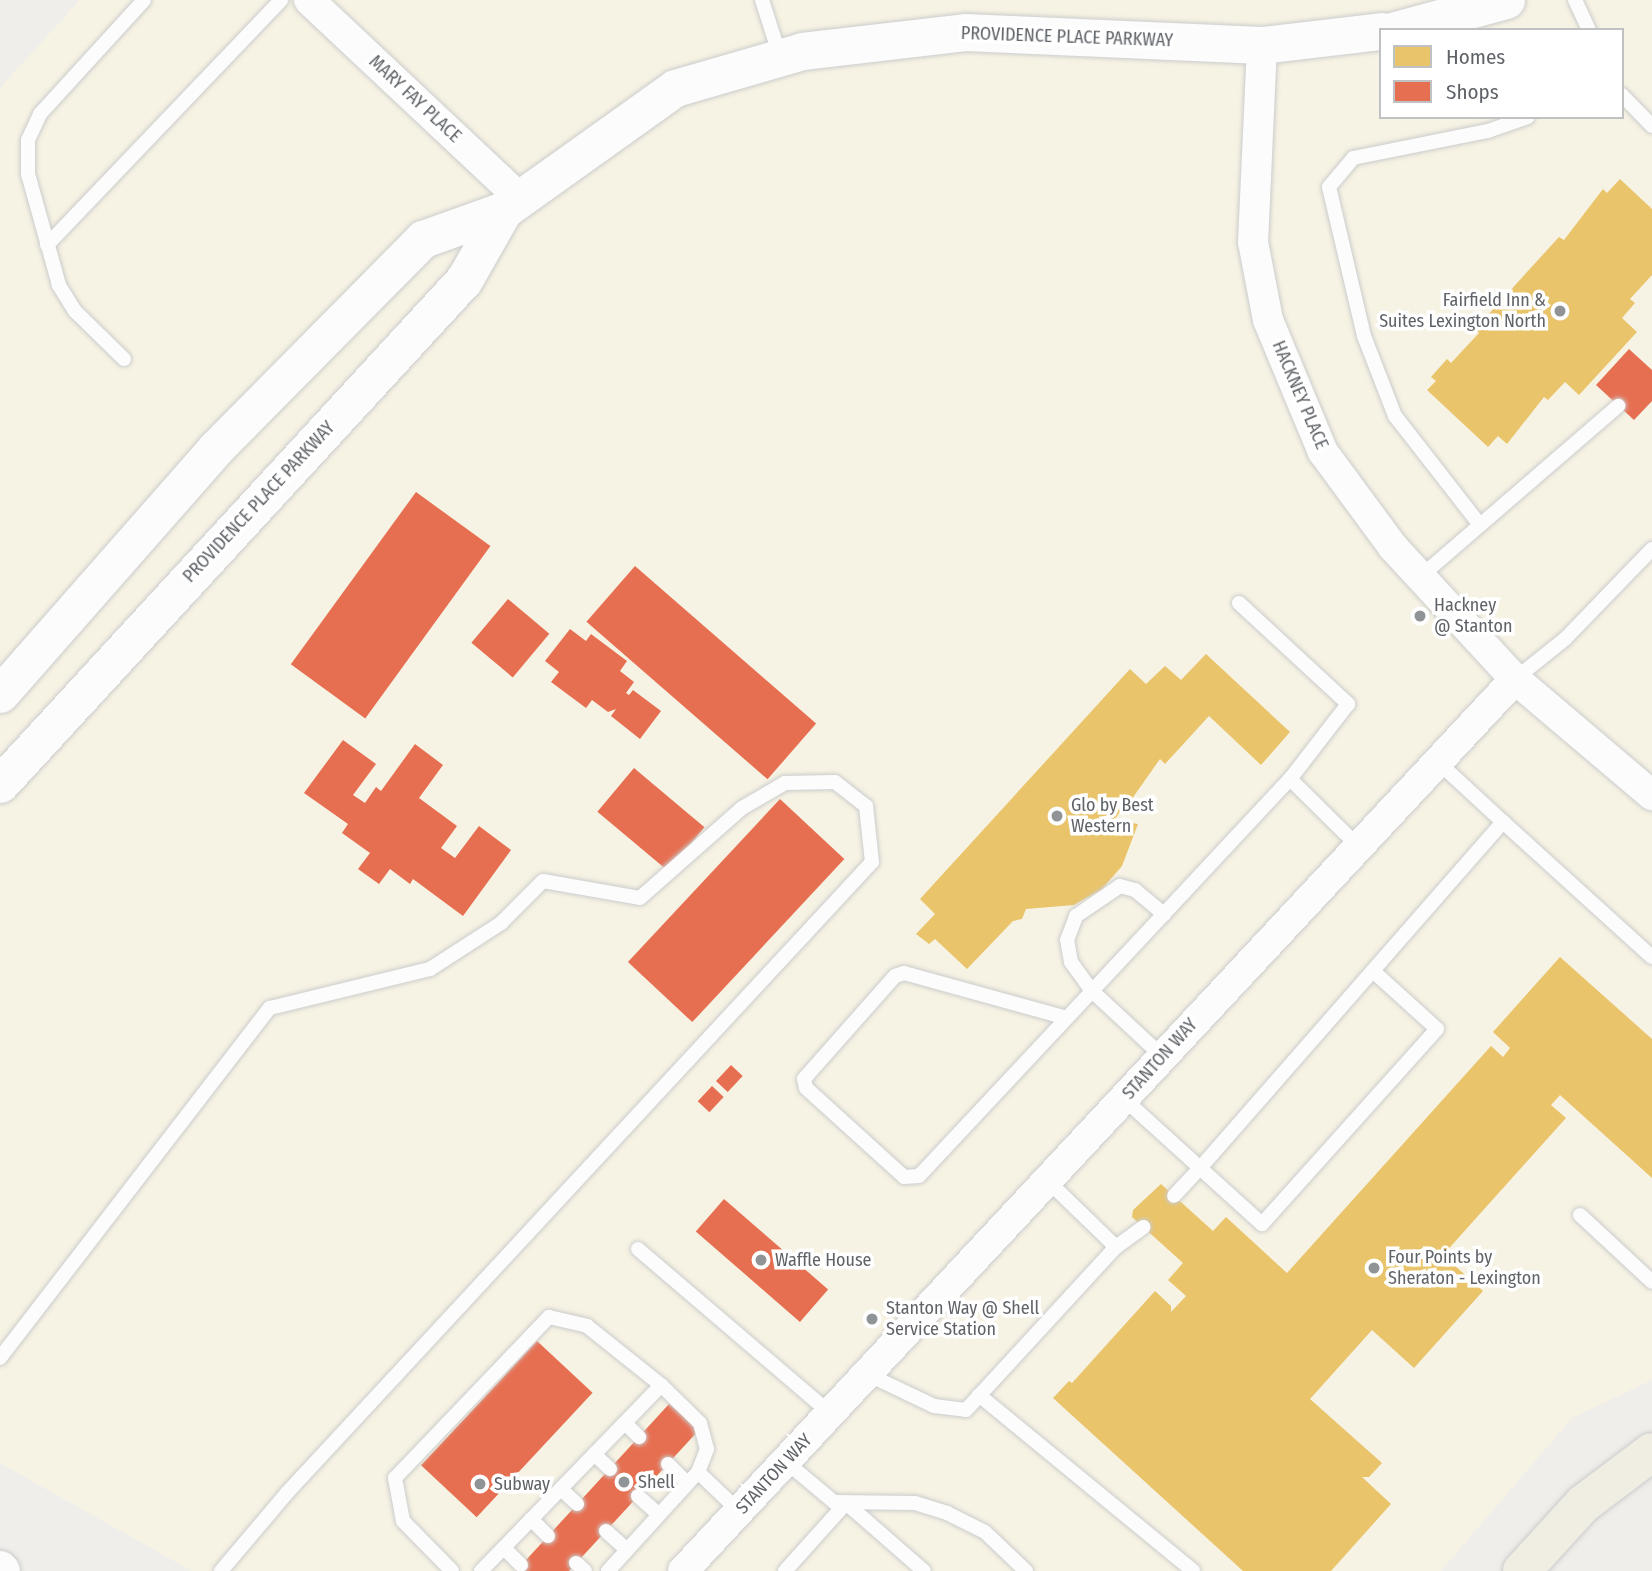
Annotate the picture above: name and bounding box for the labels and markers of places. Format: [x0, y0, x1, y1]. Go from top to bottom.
place label: Fairfield Inn & Suites Lexington North [1379, 290, 1546, 332]
marker: Fairfield Inn & Suites Lexington North [1552, 303, 1568, 319]
place label: Hackney @ Stanton [1434, 595, 1512, 638]
marker: Hackney @ Stanton [1412, 608, 1428, 624]
place label: Glo by Best Western [1071, 795, 1154, 838]
marker: Glo by Best Western [1049, 808, 1065, 824]
place label: Four Points by Sheraton - Lexington [1388, 1247, 1541, 1290]
place label: Waffle House [775, 1249, 871, 1271]
marker: Waffle House [753, 1252, 769, 1268]
marker: Four Points by Sheraton - Lexington [1366, 1260, 1382, 1276]
place label: Stanton Way @ Shell Service Station [886, 1298, 1039, 1340]
marker: Stanton Way @ Shell Service Station [864, 1311, 880, 1327]
place label: Shell [638, 1471, 675, 1493]
place label: Subway [494, 1473, 550, 1495]
marker: Shell [616, 1474, 632, 1490]
marker: Subway [472, 1476, 488, 1492]

